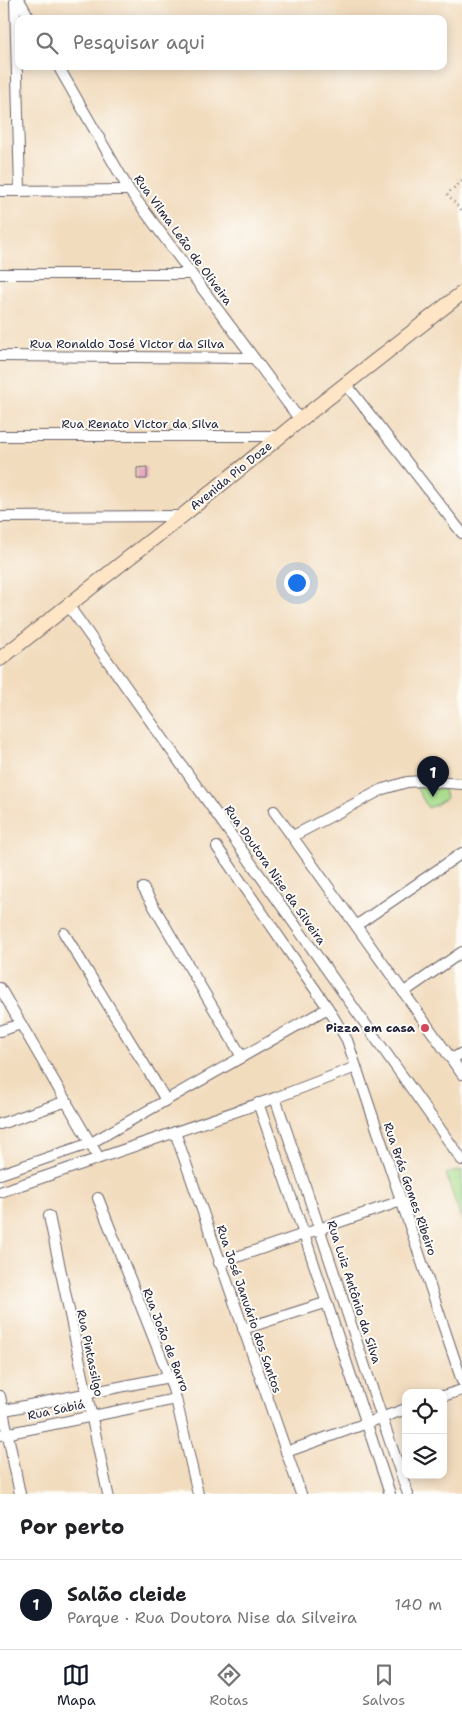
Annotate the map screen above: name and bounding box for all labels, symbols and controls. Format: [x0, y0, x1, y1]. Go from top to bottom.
search box [15, 15, 447, 70]
icon: search [33, 29, 61, 57]
text: Pesquisar aqui [73, 30, 205, 55]
street label: Rua Vilma Leão de Oliveira [130, 172, 236, 309]
street label: Rua Ronaldo José Victor da Silva [30, 336, 225, 352]
street label: Rua Renato Victor da Silva [62, 416, 219, 432]
street label: Avenida Pio Doze [187, 438, 275, 514]
your location [284, 570, 310, 596]
pin: 1 [417, 756, 449, 797]
street label: Rua Doutora Nise da Silveira [221, 802, 330, 948]
place label: Pizza em casa [326, 1020, 416, 1036]
marker: Pizza em casa [419, 1022, 431, 1034]
street label: Rua Brás Gomes Ribeiro [380, 1120, 440, 1258]
street label: Rua Luiz Antônio da Silva [323, 1218, 385, 1366]
street label: Rua José Januário dos Santos [213, 1223, 285, 1395]
street label: Rua João de Barro [139, 1286, 193, 1394]
street label: Rua Pintassilgo [73, 1308, 107, 1398]
map controls [402, 1389, 447, 1479]
button: locate [402, 1389, 447, 1434]
street label: Rua Sabiá [26, 1396, 87, 1424]
button: layers [402, 1434, 447, 1479]
text: Por perto [20, 1513, 124, 1541]
text: Salão cleide [67, 1582, 187, 1607]
text: 1 [32, 1594, 40, 1615]
text: 140 m [395, 1594, 442, 1615]
text: Parque · Rua Doutora Nise da Silveira [67, 1607, 357, 1628]
tab: Mapa [57, 1661, 96, 1709]
tab: Rotas [209, 1661, 248, 1709]
tab: Salvos [362, 1661, 405, 1709]

